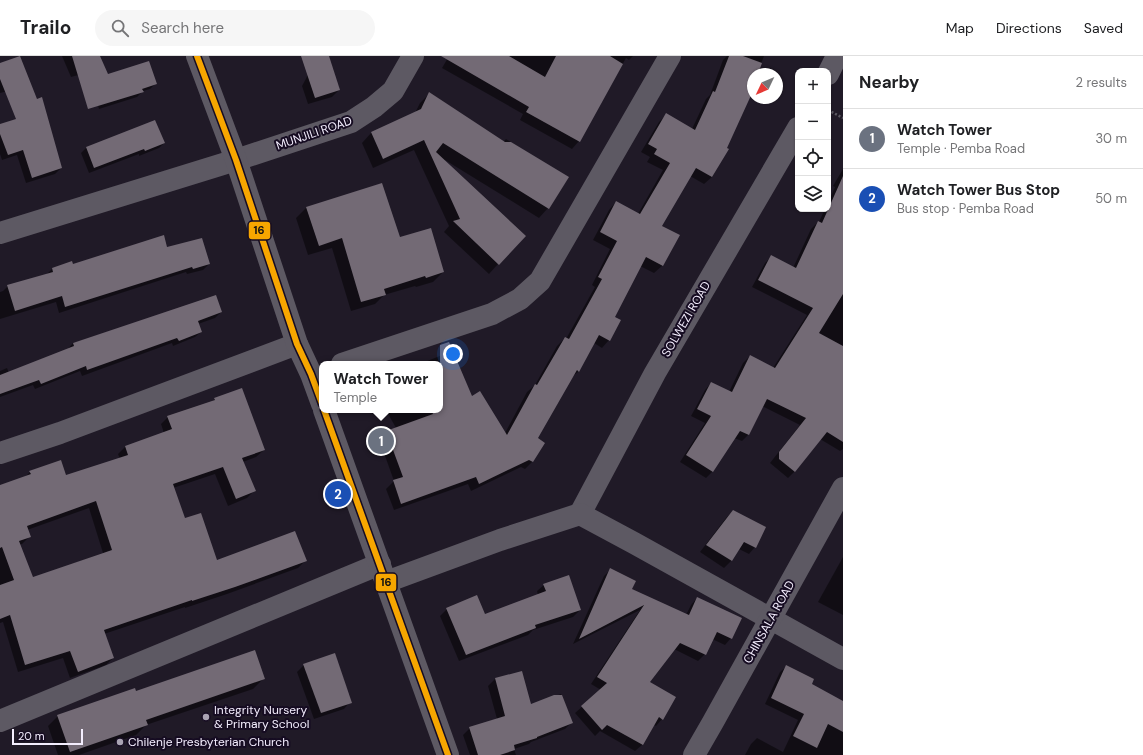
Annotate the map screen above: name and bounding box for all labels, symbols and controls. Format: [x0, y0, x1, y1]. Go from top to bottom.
search box [95, 10, 375, 46]
text: Trailo [20, 15, 71, 40]
icon: search [109, 17, 131, 39]
text: Search here [141, 18, 224, 38]
text: Map [946, 19, 974, 37]
text: Directions [996, 19, 1062, 37]
text: Saved [1084, 19, 1123, 37]
north arrow [747, 68, 783, 104]
map controls [795, 68, 831, 212]
button: + [795, 68, 831, 104]
text: Nearby [859, 71, 919, 93]
text: 2 results [1076, 74, 1127, 91]
button: − [795, 104, 831, 140]
street label: MUNJILI ROAD [274, 113, 354, 153]
text: Watch Tower [897, 120, 992, 140]
text: 1 [870, 130, 874, 147]
text: 30 m [1095, 130, 1127, 147]
button: locate [795, 140, 831, 176]
text: Temple · Pemba Road [897, 140, 1025, 157]
button: layers [795, 176, 831, 212]
text: Watch Tower Bus Stop [897, 180, 1060, 200]
text: 2 [868, 190, 876, 207]
text: 50 m [1095, 190, 1127, 207]
text: Bus stop · Pemba Road [897, 200, 1034, 217]
line badge: 16 [248, 221, 271, 240]
text: 16 [254, 223, 265, 237]
street label: SOLWEZI ROAD [658, 278, 714, 360]
your location [443, 344, 463, 364]
popup [319, 361, 443, 413]
text: Watch Tower [334, 369, 429, 389]
text: Temple [334, 389, 377, 406]
pin: 1 [368, 426, 394, 456]
pin: 2 [325, 479, 351, 509]
line badge: 16 [375, 573, 397, 592]
text: 16 [381, 575, 392, 589]
street label: CHINSALA ROAD [740, 578, 798, 666]
place label: Integrity Nursery & Primary School [214, 702, 309, 732]
marker: Integrity Nursery & Primary School [201, 712, 211, 722]
scale bar [12, 727, 83, 746]
text: 20 m [18, 729, 44, 743]
place label: Chilenje Presbyterian Church [128, 734, 289, 750]
marker: Chilenje Presbyterian Church [115, 737, 125, 747]

